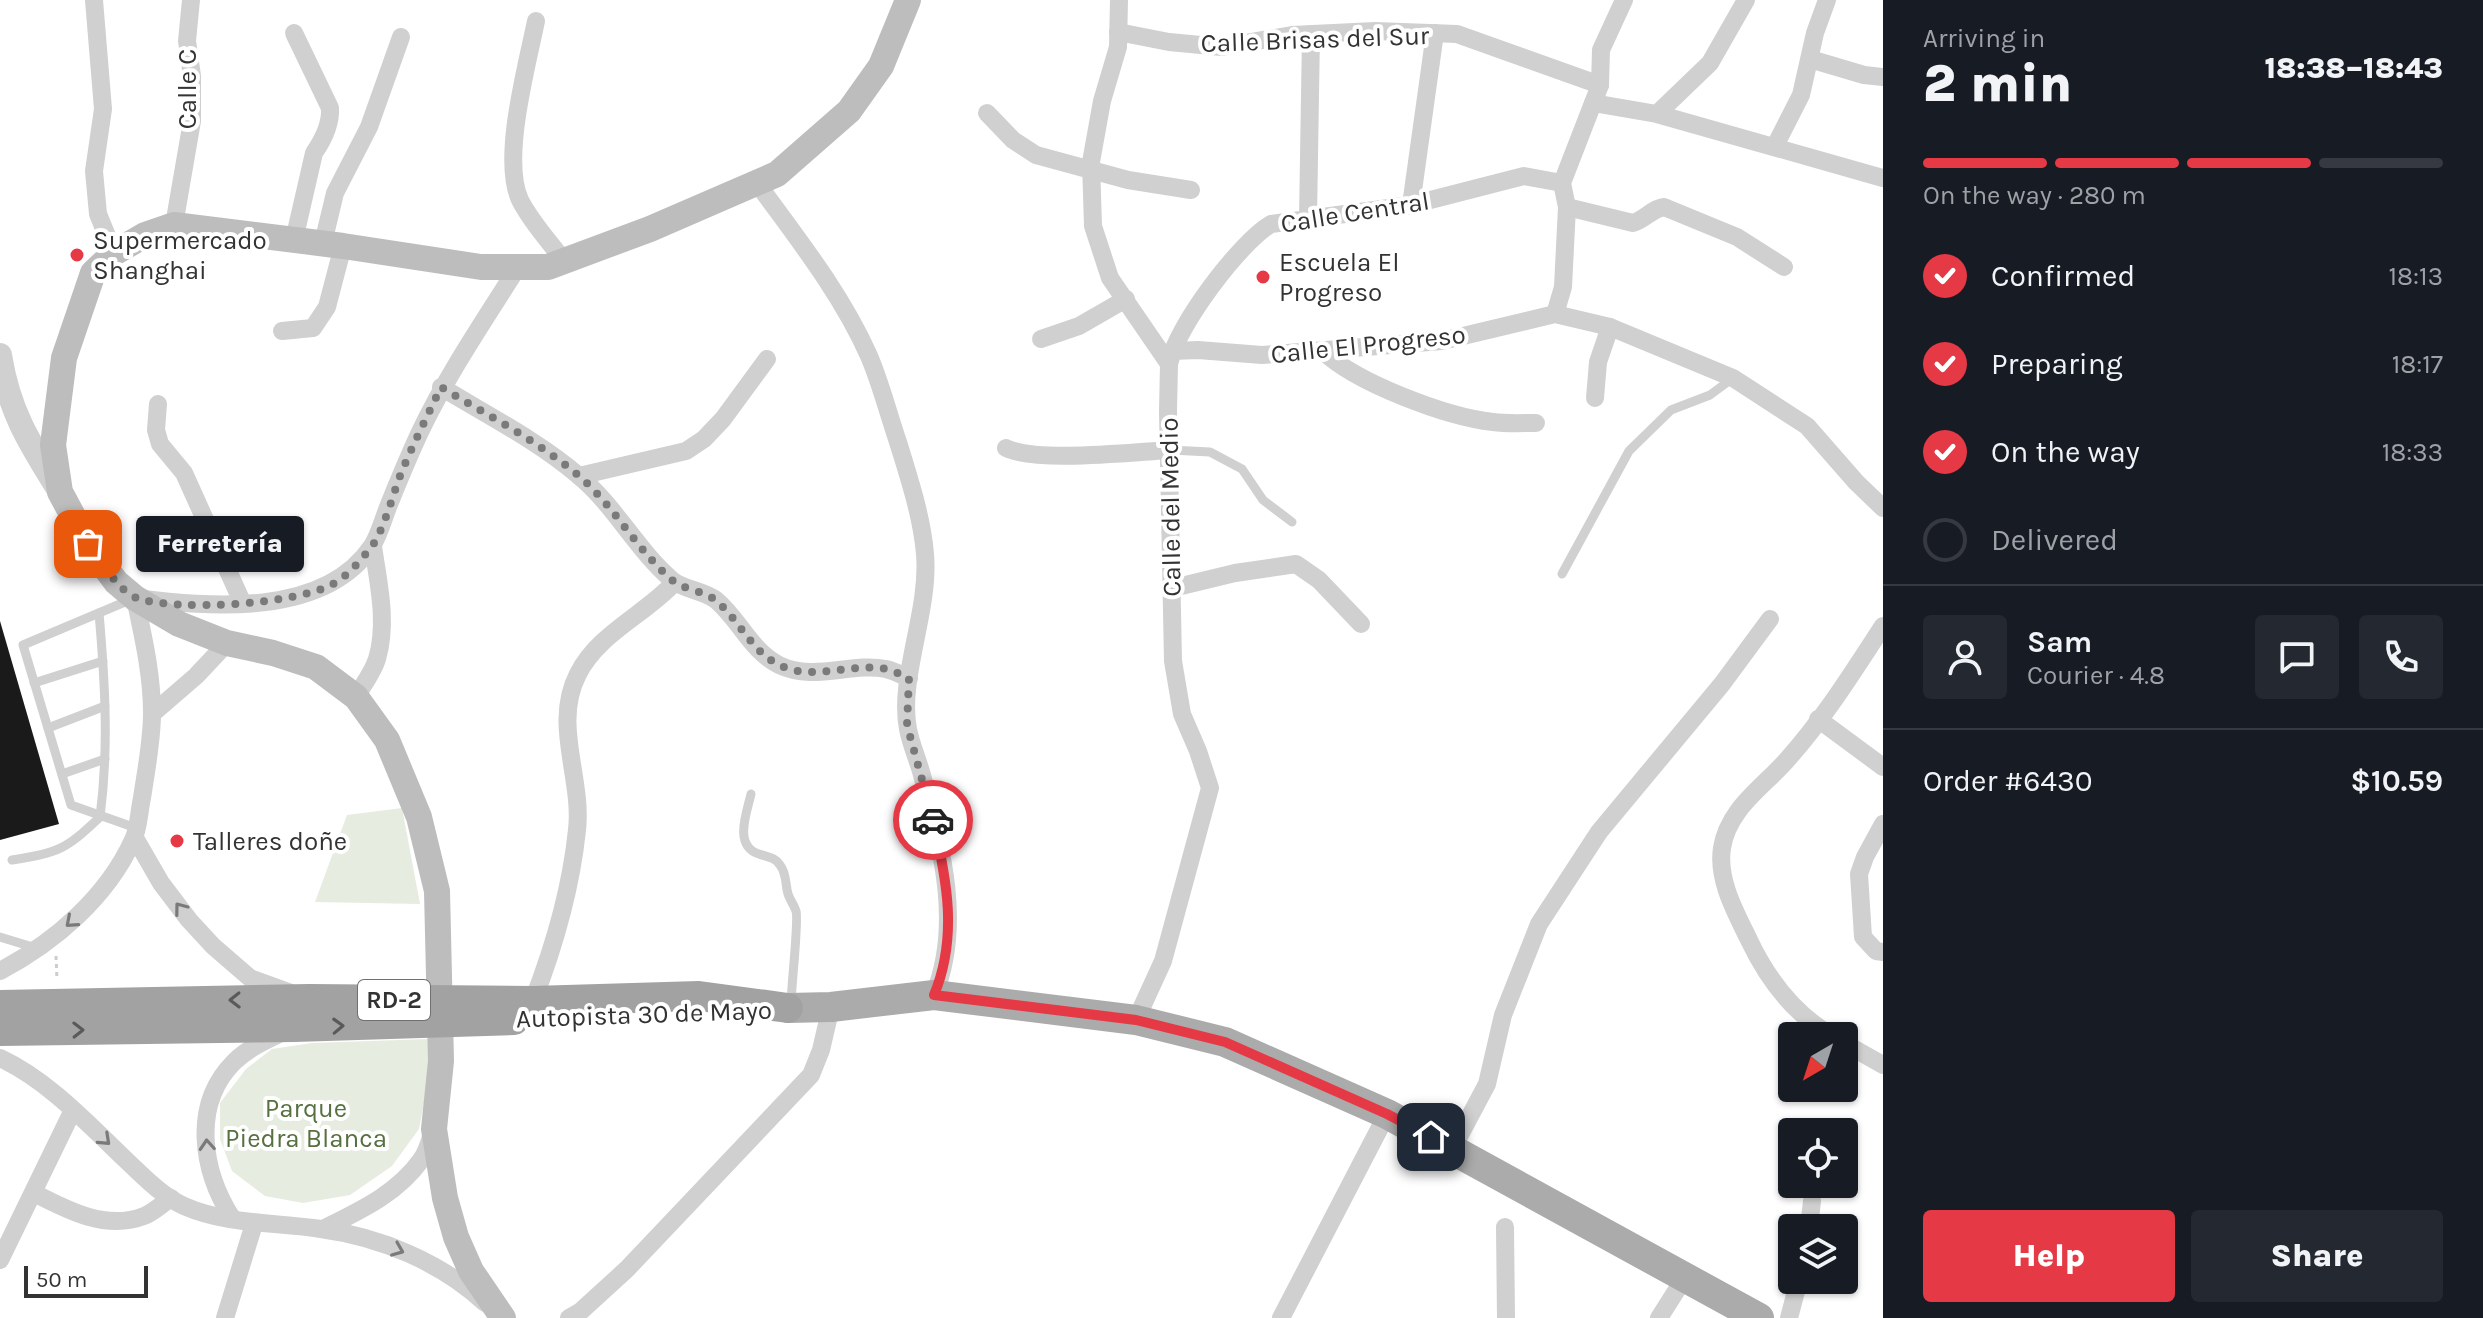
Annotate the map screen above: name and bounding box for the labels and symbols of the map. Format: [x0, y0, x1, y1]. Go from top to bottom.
street label: Calle Brisas del Sur [1200, 20, 1430, 59]
street label: Calle C [172, 49, 203, 129]
street label: Calle Central [1279, 185, 1432, 240]
place label: Supermercado Shanghai [93, 225, 267, 286]
marker: Supermercado Shanghai [68, 246, 86, 264]
place label: Escuela El Progreso [1279, 247, 1399, 308]
marker: Escuela El Progreso [1254, 268, 1272, 286]
street label: Calle El Progreso [1269, 319, 1467, 370]
street label: Calle del Medio [1153, 417, 1188, 597]
pin [54, 510, 122, 578]
callout: Ferretería [136, 516, 304, 572]
courier [893, 780, 973, 860]
place label: Talleres doñe [193, 826, 347, 857]
marker: Talleres doñe [168, 832, 186, 850]
one-way arrow [175, 902, 189, 917]
one-way arrow [65, 912, 80, 927]
road number: RD-2 [358, 980, 430, 1020]
one-way arrow [228, 992, 241, 1009]
street label: Autopista 30 de Mayo [516, 995, 773, 1034]
one-way arrow [332, 1017, 345, 1034]
one-way arrow [72, 1021, 85, 1039]
north arrow [1778, 1022, 1858, 1102]
park label: Parque Piedra Blanca [225, 1093, 387, 1154]
pin [1397, 1103, 1465, 1171]
one-way arrow [96, 1131, 110, 1146]
one-way arrow [199, 1139, 216, 1152]
one-way arrow [390, 1240, 404, 1257]
scale bar [24, 1262, 148, 1298]

